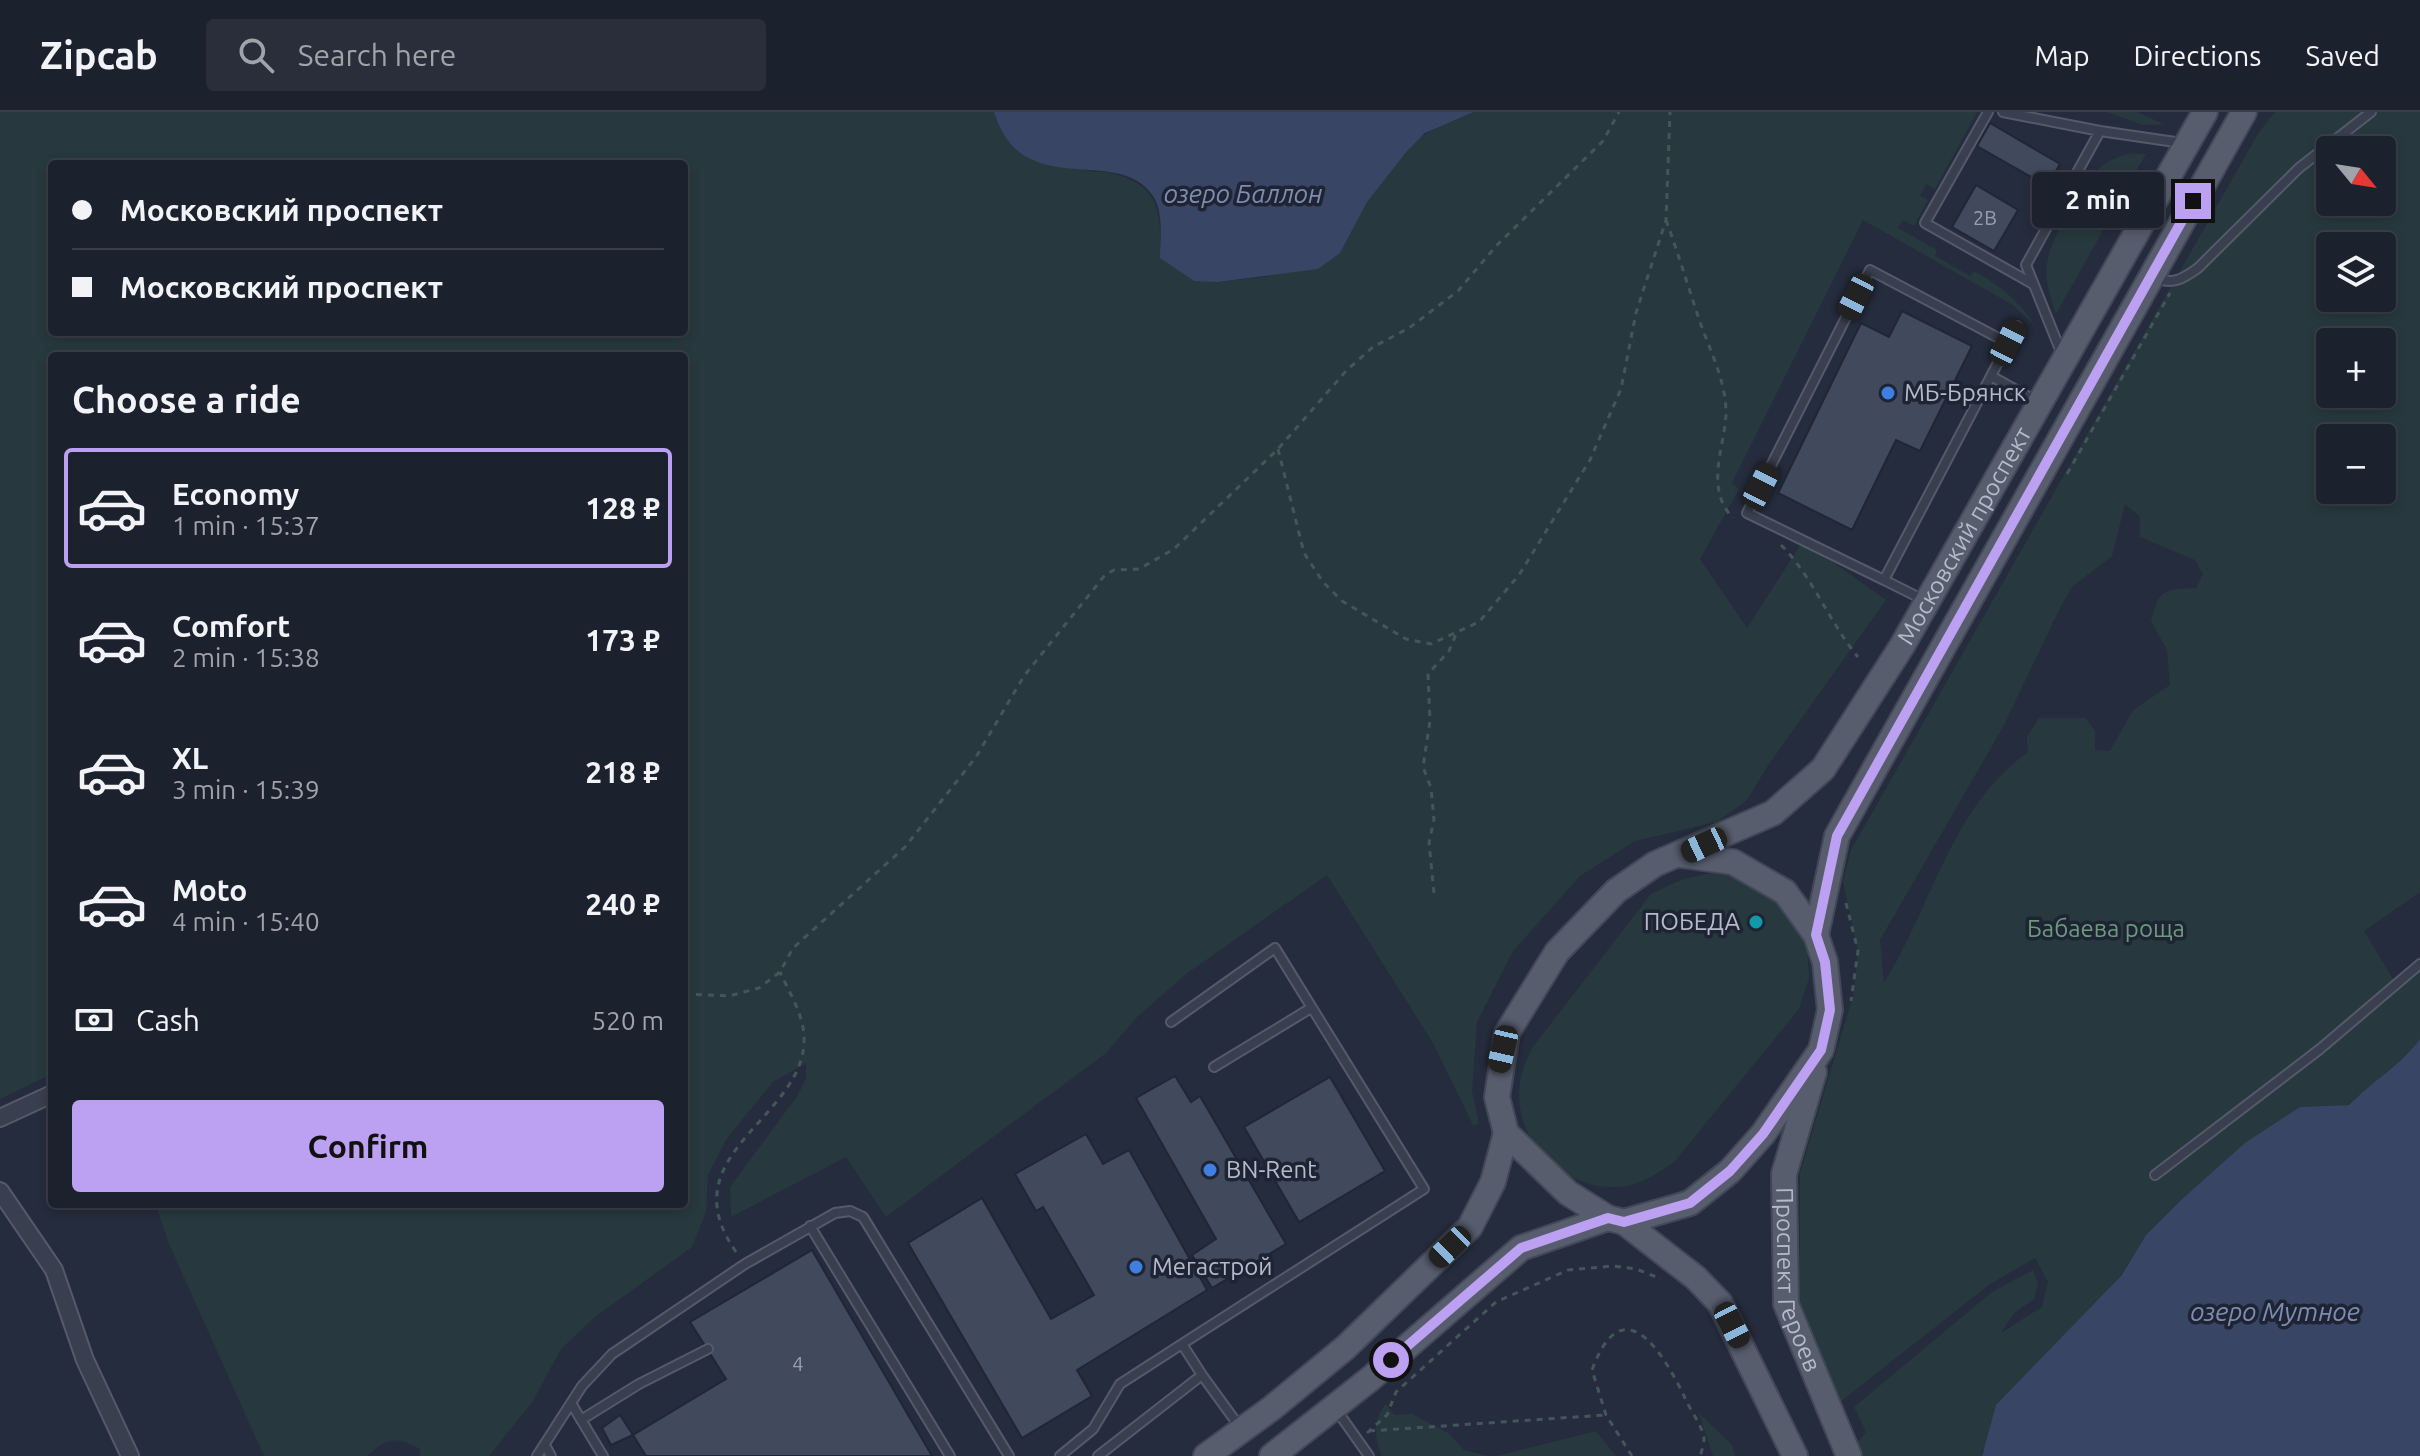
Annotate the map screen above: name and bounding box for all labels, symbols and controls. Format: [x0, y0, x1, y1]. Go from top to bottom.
search box [206, 19, 766, 91]
icon: search [234, 33, 278, 77]
text: Zipcab [40, 34, 158, 76]
text: Search here [298, 38, 456, 72]
text: Map [2034, 40, 2090, 71]
text: Directions [2134, 40, 2261, 71]
text: Saved [2305, 40, 2380, 71]
north arrow [2316, 136, 2396, 216]
map controls [2316, 136, 2396, 504]
callout: 2 min [2033, 173, 2165, 229]
water label: озеро Баллон [1164, 179, 1322, 208]
route end [2175, 183, 2211, 219]
text: 2 min [2065, 185, 2131, 214]
text: Московский проспект [120, 193, 443, 227]
house number: 2В [1973, 206, 1997, 229]
button: layers [2316, 232, 2396, 312]
text: Московский проспект [120, 270, 443, 304]
car [1834, 270, 1878, 324]
car [1986, 316, 2030, 370]
button: + [2316, 328, 2396, 408]
text: Choose a ride [72, 379, 301, 420]
place label: МБ-Брянск [1904, 379, 2026, 406]
marker: МБ-Брянск [1879, 384, 1897, 402]
street label: Московский проспект [1892, 422, 2037, 649]
button: − [2316, 424, 2396, 504]
car [1739, 459, 1783, 513]
icon: car [76, 472, 148, 544]
text: Economy [172, 477, 299, 511]
text: 128 ₽ [585, 491, 660, 525]
text: 1 min · 15:37 [172, 511, 320, 540]
icon: car [76, 604, 148, 676]
text: Comfort [172, 609, 290, 643]
text: 173 ₽ [585, 623, 660, 657]
text: 2 min · 15:38 [172, 643, 320, 672]
icon: car [76, 736, 148, 808]
text: XL [172, 741, 208, 775]
text: 218 ₽ [585, 755, 660, 789]
text: 3 min · 15:39 [172, 775, 320, 804]
car [1677, 824, 1731, 866]
icon: car [76, 868, 148, 940]
text: Moto [172, 873, 247, 907]
text: 240 ₽ [585, 887, 660, 921]
text: 4 min · 15:40 [172, 907, 320, 936]
place label: ПОБЕДА [1644, 908, 1740, 935]
marker: ПОБЕДА [1747, 913, 1765, 931]
park label: Бабаева роща [2027, 915, 2185, 942]
icon: cash [72, 998, 116, 1042]
text: Cash [136, 1003, 200, 1037]
text: 520 m [592, 1006, 664, 1035]
car [1486, 1023, 1520, 1075]
button: Confirm [72, 1100, 664, 1192]
place label: BN-Rent [1226, 1156, 1317, 1183]
marker: BN-Rent [1201, 1161, 1219, 1179]
street label: Проспект Героев [1771, 1187, 1827, 1376]
car [1424, 1222, 1476, 1272]
place label: Мегастрой [1152, 1253, 1273, 1280]
marker: Мегастрой [1127, 1258, 1145, 1276]
water label: озеро Мутное [2190, 1297, 2360, 1326]
car [1710, 1298, 1754, 1352]
route start [1373, 1342, 1409, 1378]
house number: 4 [792, 1352, 804, 1375]

